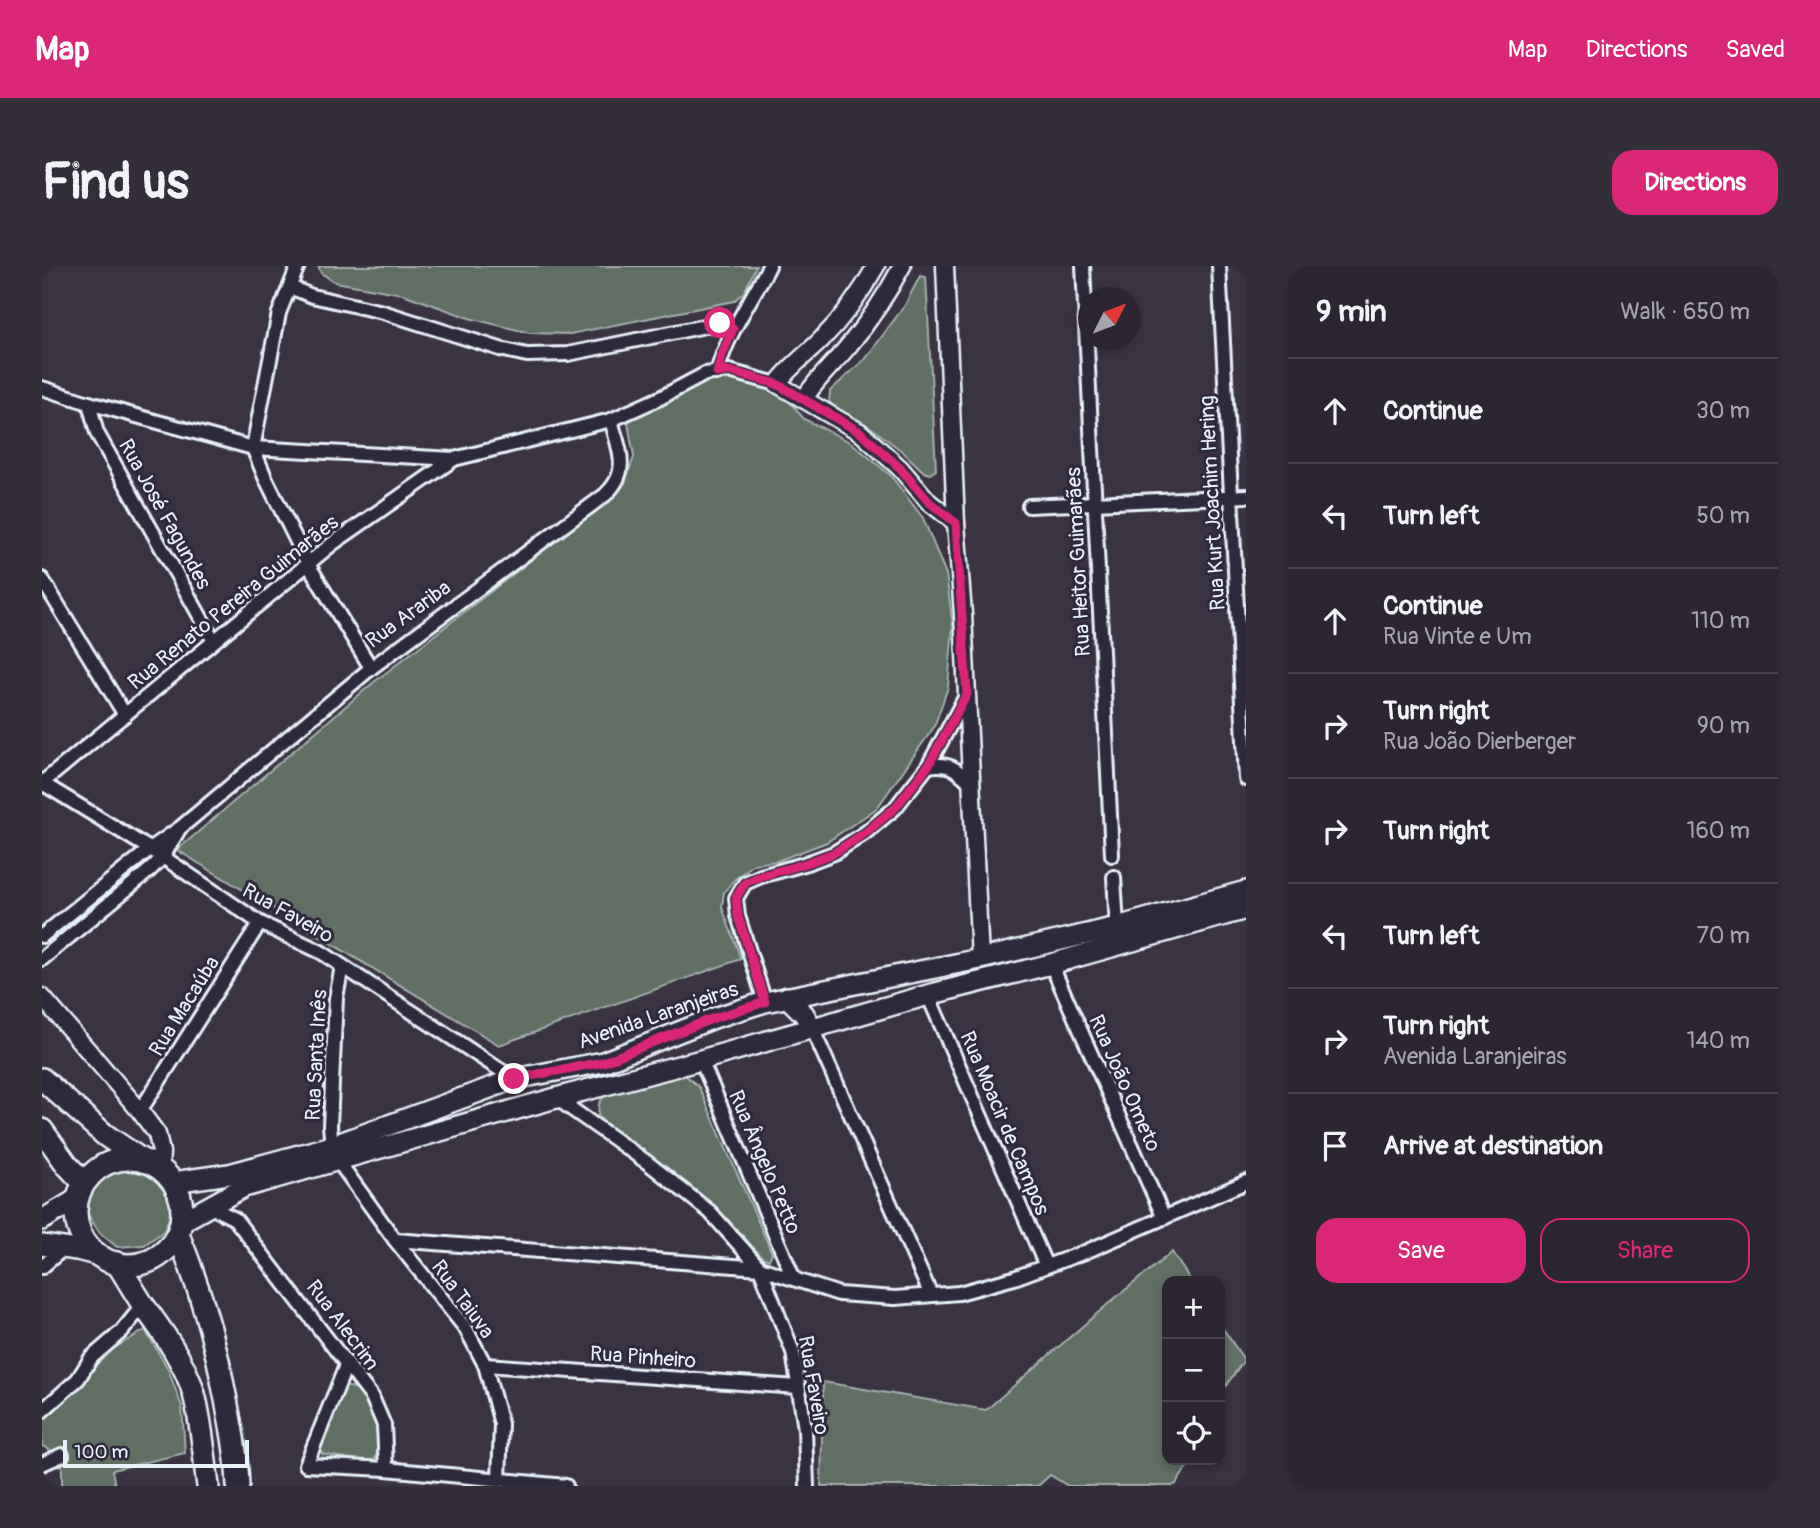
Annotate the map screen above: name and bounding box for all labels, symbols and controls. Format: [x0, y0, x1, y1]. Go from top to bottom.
text: Map [35, 29, 90, 70]
text: Map [1508, 35, 1548, 64]
text: Directions [1586, 35, 1687, 64]
text: Saved [1725, 35, 1785, 64]
button: Directions [1612, 150, 1778, 215]
text: Find us [42, 152, 189, 213]
north arrow [1078, 287, 1141, 350]
text: 9 min [1316, 293, 1387, 330]
text: Walk · 650 m [1620, 297, 1750, 326]
route start [704, 307, 735, 338]
icon: ahead [1316, 392, 1354, 430]
street label: Rua Kurt Joachim Hering [1193, 395, 1232, 611]
text: Continue [1383, 395, 1483, 427]
text: 30 m [1696, 396, 1750, 425]
street label: Rua José Fagundes [112, 434, 217, 595]
street label: Rua Heitor Guimarães [1060, 466, 1097, 657]
icon: left [1316, 497, 1354, 535]
text: Turn left [1383, 500, 1479, 532]
text: 50 m [1696, 501, 1750, 530]
street label: Rua Renato Pereira Guimarães [122, 509, 345, 696]
street label: Rua Arariba [360, 574, 456, 654]
text: Continue [1383, 590, 1483, 622]
icon: ahead [1316, 602, 1354, 640]
text: 110 m [1691, 606, 1750, 635]
text: Rua Vinte e Um [1383, 622, 1532, 651]
text: Turn right [1383, 695, 1489, 727]
icon: right [1316, 707, 1354, 745]
text: 90 m [1697, 711, 1750, 740]
text: Rua João Dierberger [1383, 727, 1576, 756]
icon: right [1316, 812, 1354, 850]
text: Turn right [1383, 815, 1489, 847]
text: 160 m [1686, 816, 1750, 845]
street label: Rua Faveiro [237, 877, 338, 950]
icon: left [1316, 917, 1354, 955]
text: Turn left [1383, 920, 1479, 952]
text: 70 m [1697, 921, 1750, 950]
street label: Rua Macaúba [143, 951, 226, 1061]
street label: Avenida Laranjeiras [574, 975, 742, 1056]
street label: Rua Santa Inês [300, 988, 333, 1121]
text: Turn right [1383, 1010, 1489, 1042]
street label: Rua João Ometo [1082, 1011, 1167, 1156]
icon: right [1316, 1022, 1354, 1060]
text: 140 m [1687, 1026, 1750, 1055]
street label: Rua Moacir de Campos [954, 1027, 1056, 1220]
text: Avenida Laranjeiras [1383, 1042, 1567, 1071]
route end [498, 1063, 529, 1094]
street label: Rua Ângelo Petto [722, 1086, 807, 1238]
icon: arrive [1316, 1127, 1354, 1165]
text: Arrive at destination [1383, 1130, 1603, 1162]
button: Save [1316, 1218, 1526, 1283]
button: Share [1540, 1218, 1750, 1283]
street label: Rua Taiuva [425, 1255, 500, 1344]
street label: Rua Alecrim [300, 1275, 385, 1376]
map controls [1162, 1276, 1225, 1465]
button: + [1162, 1276, 1225, 1339]
street label: Rua Faveiro [792, 1333, 835, 1437]
button: − [1162, 1339, 1225, 1402]
street label: Rua Pinheiro [589, 1340, 697, 1375]
button: locate [1162, 1402, 1225, 1465]
scale bar [63, 1437, 248, 1469]
text: 100 m [74, 1440, 128, 1464]

